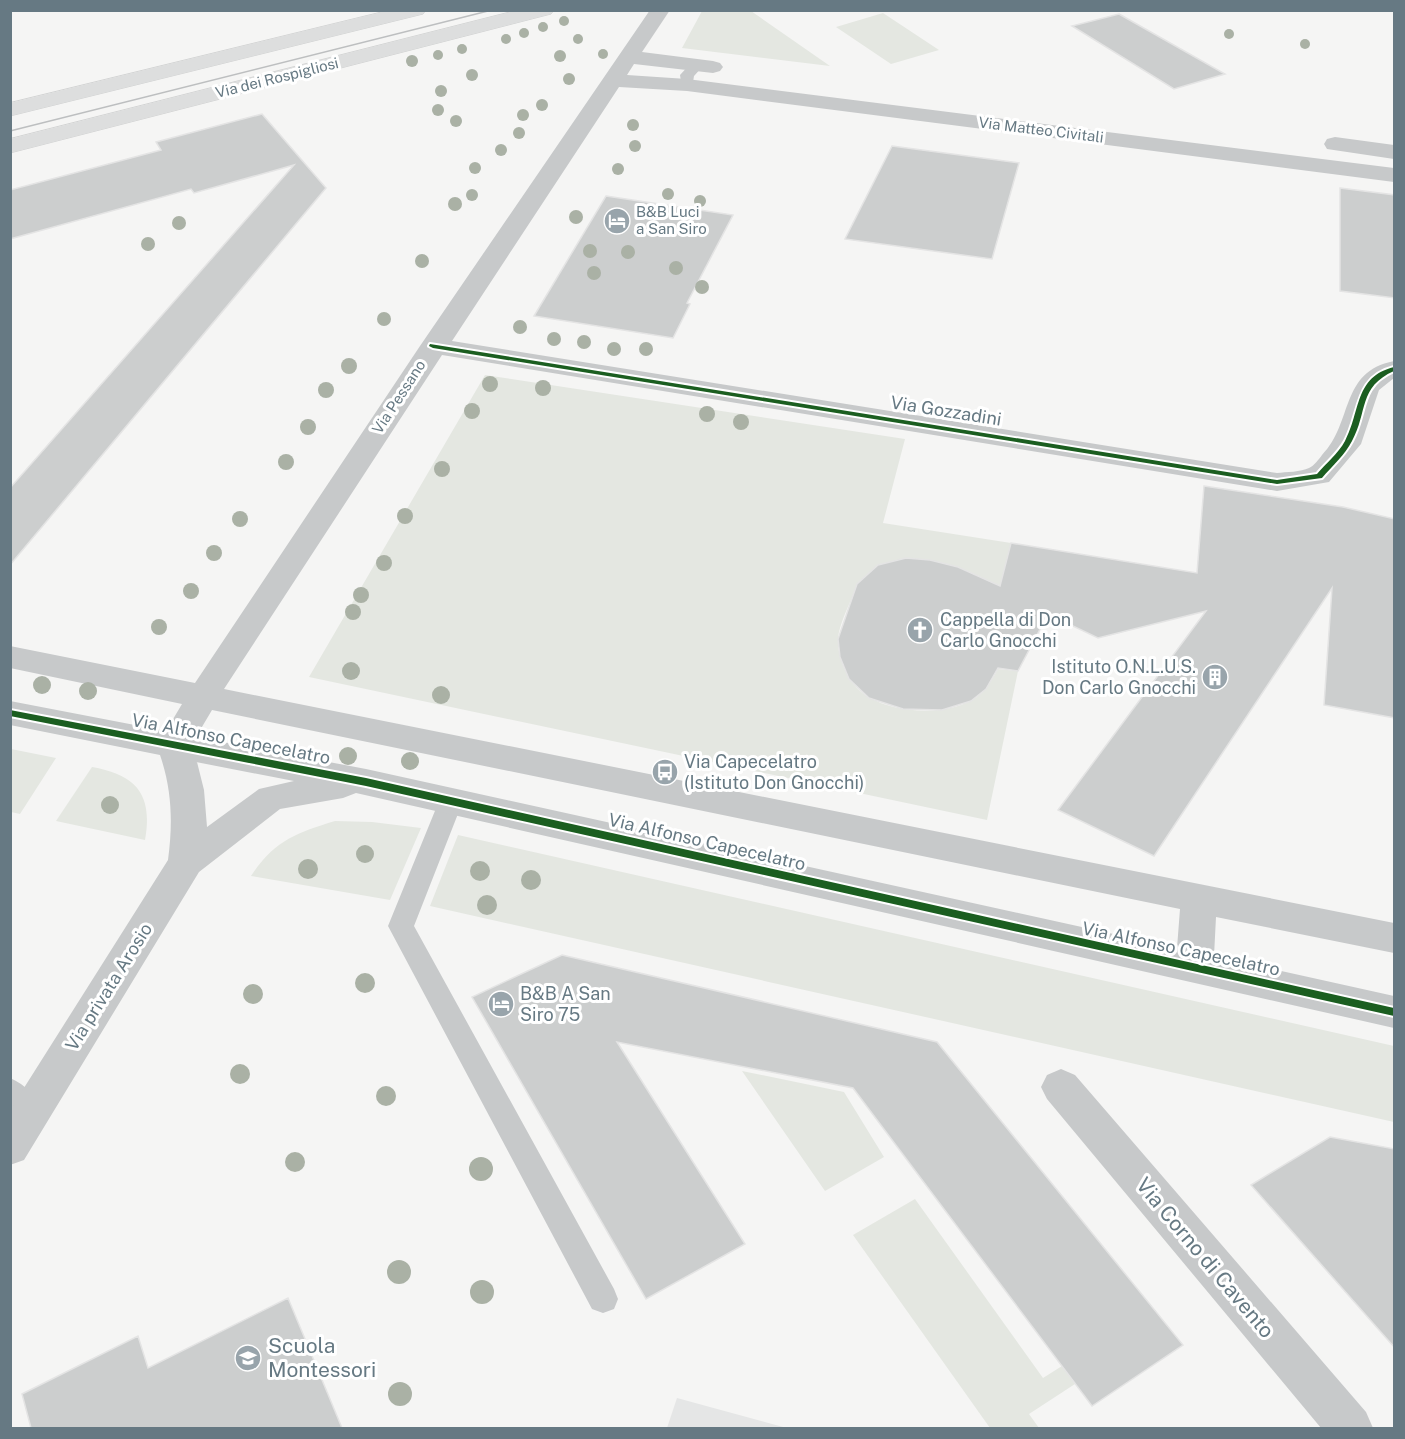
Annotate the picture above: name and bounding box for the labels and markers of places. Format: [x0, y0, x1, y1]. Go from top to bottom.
place label: B&B Luci a San Siro [636, 203, 707, 237]
hotel icon: B&B Luci a San Siro [602, 206, 632, 236]
place label: Cappella di Don Carlo Gnocchi [940, 609, 1071, 651]
church icon: Cappella di Don Carlo Gnocchi [905, 615, 935, 645]
place label: Istituto O.N.L.U.S. Don Carlo Gnocchi [1042, 656, 1196, 698]
building icon: Istituto O.N.L.U.S. Don Carlo Gnocchi [1200, 662, 1230, 692]
place label: Via Capecelatro (Istituto Don Gnocchi) [684, 751, 864, 793]
bus stop icon: Via Capecelatro (Istituto Don Gnocchi) [650, 757, 680, 787]
place label: B&B A San Siro 75 [520, 983, 611, 1025]
hotel icon: B&B A San Siro 75 [486, 989, 516, 1019]
place label: Scuola Montessori [268, 1333, 376, 1382]
school or university icon: Scuola Montessori [233, 1343, 263, 1373]

